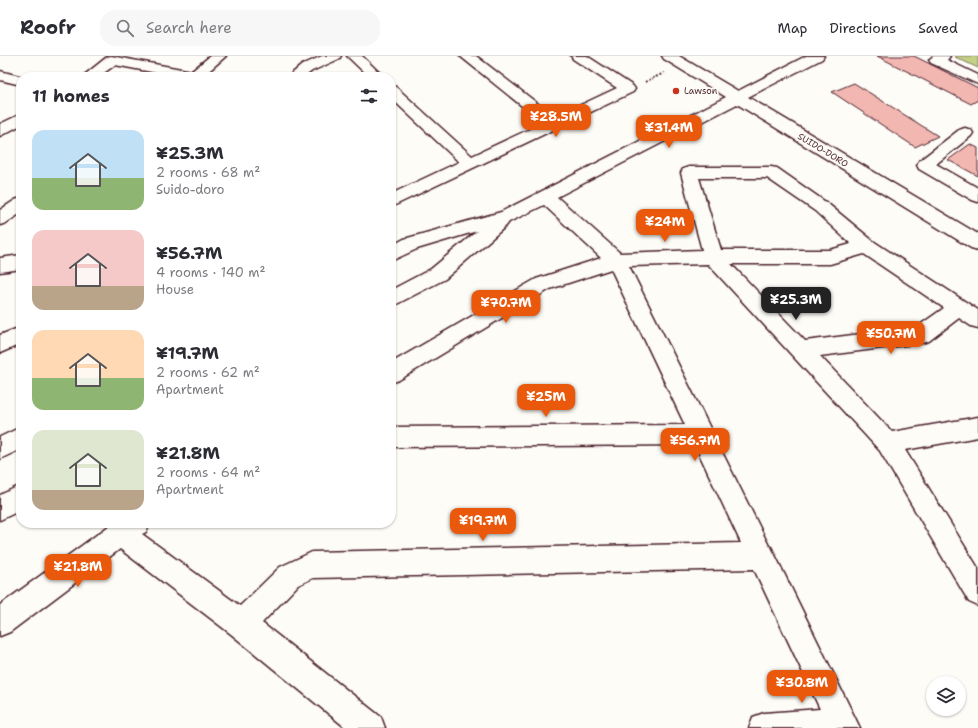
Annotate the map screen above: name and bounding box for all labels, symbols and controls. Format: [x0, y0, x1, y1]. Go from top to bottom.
search box [100, 10, 380, 46]
text: Roofr [20, 15, 76, 40]
icon: search [114, 17, 136, 39]
text: Search here [146, 18, 232, 38]
text: Map [778, 19, 808, 37]
text: Directions [830, 19, 896, 37]
text: Saved [918, 19, 958, 37]
text: 11 homes [32, 85, 110, 107]
icon: filters [358, 85, 380, 107]
place label: Lawson [684, 85, 718, 97]
marker: Lawson [671, 86, 681, 96]
pin: ¥28.5M [523, 104, 589, 138]
text: ¥28.5M [530, 108, 582, 125]
pin: ¥31.4M [636, 115, 702, 149]
text: ¥31.4M [645, 119, 693, 136]
street label: SUIDO-DORO [796, 130, 850, 170]
text: ¥25.3M [156, 142, 224, 164]
icon: home [64, 146, 112, 194]
text: 2 rooms · 68 m² [156, 164, 260, 181]
text: Suido-doro [156, 181, 224, 198]
pin: ¥24M [641, 209, 689, 243]
text: ¥24M [645, 213, 685, 230]
text: ¥56.7M [156, 242, 222, 264]
icon: home [64, 246, 112, 294]
text: 4 rooms · 140 m² [156, 264, 265, 281]
text: House [156, 281, 194, 298]
pin: ¥25.3M [763, 287, 829, 321]
pin: ¥70.7M [473, 290, 539, 324]
text: ¥25.3M [770, 291, 822, 308]
text: ¥70.7M [480, 294, 532, 311]
pin: ¥50.7M [858, 321, 924, 355]
text: ¥50.7M [866, 325, 916, 342]
text: ¥19.7M [156, 342, 219, 364]
icon: home [64, 346, 112, 394]
text: 2 rooms · 62 m² [156, 364, 260, 381]
text: Apartment [156, 381, 224, 398]
pin: ¥25M [522, 384, 570, 418]
text: ¥25M [526, 388, 566, 405]
pin: ¥56.7M [662, 428, 728, 462]
text: ¥56.7M [670, 432, 720, 449]
text: ¥21.8M [156, 442, 220, 464]
icon: home [64, 446, 112, 494]
text: 2 rooms · 64 m² [156, 464, 260, 481]
text: Apartment [156, 481, 224, 498]
pin: ¥19.7M [450, 508, 516, 542]
text: ¥19.7M [459, 512, 507, 529]
pin: ¥21.8M [45, 554, 111, 588]
text: ¥21.8M [54, 558, 102, 575]
pin: ¥30.8M [769, 670, 835, 704]
text: ¥30.8M [776, 674, 828, 691]
map controls [926, 676, 966, 716]
button: layers [926, 676, 966, 716]

